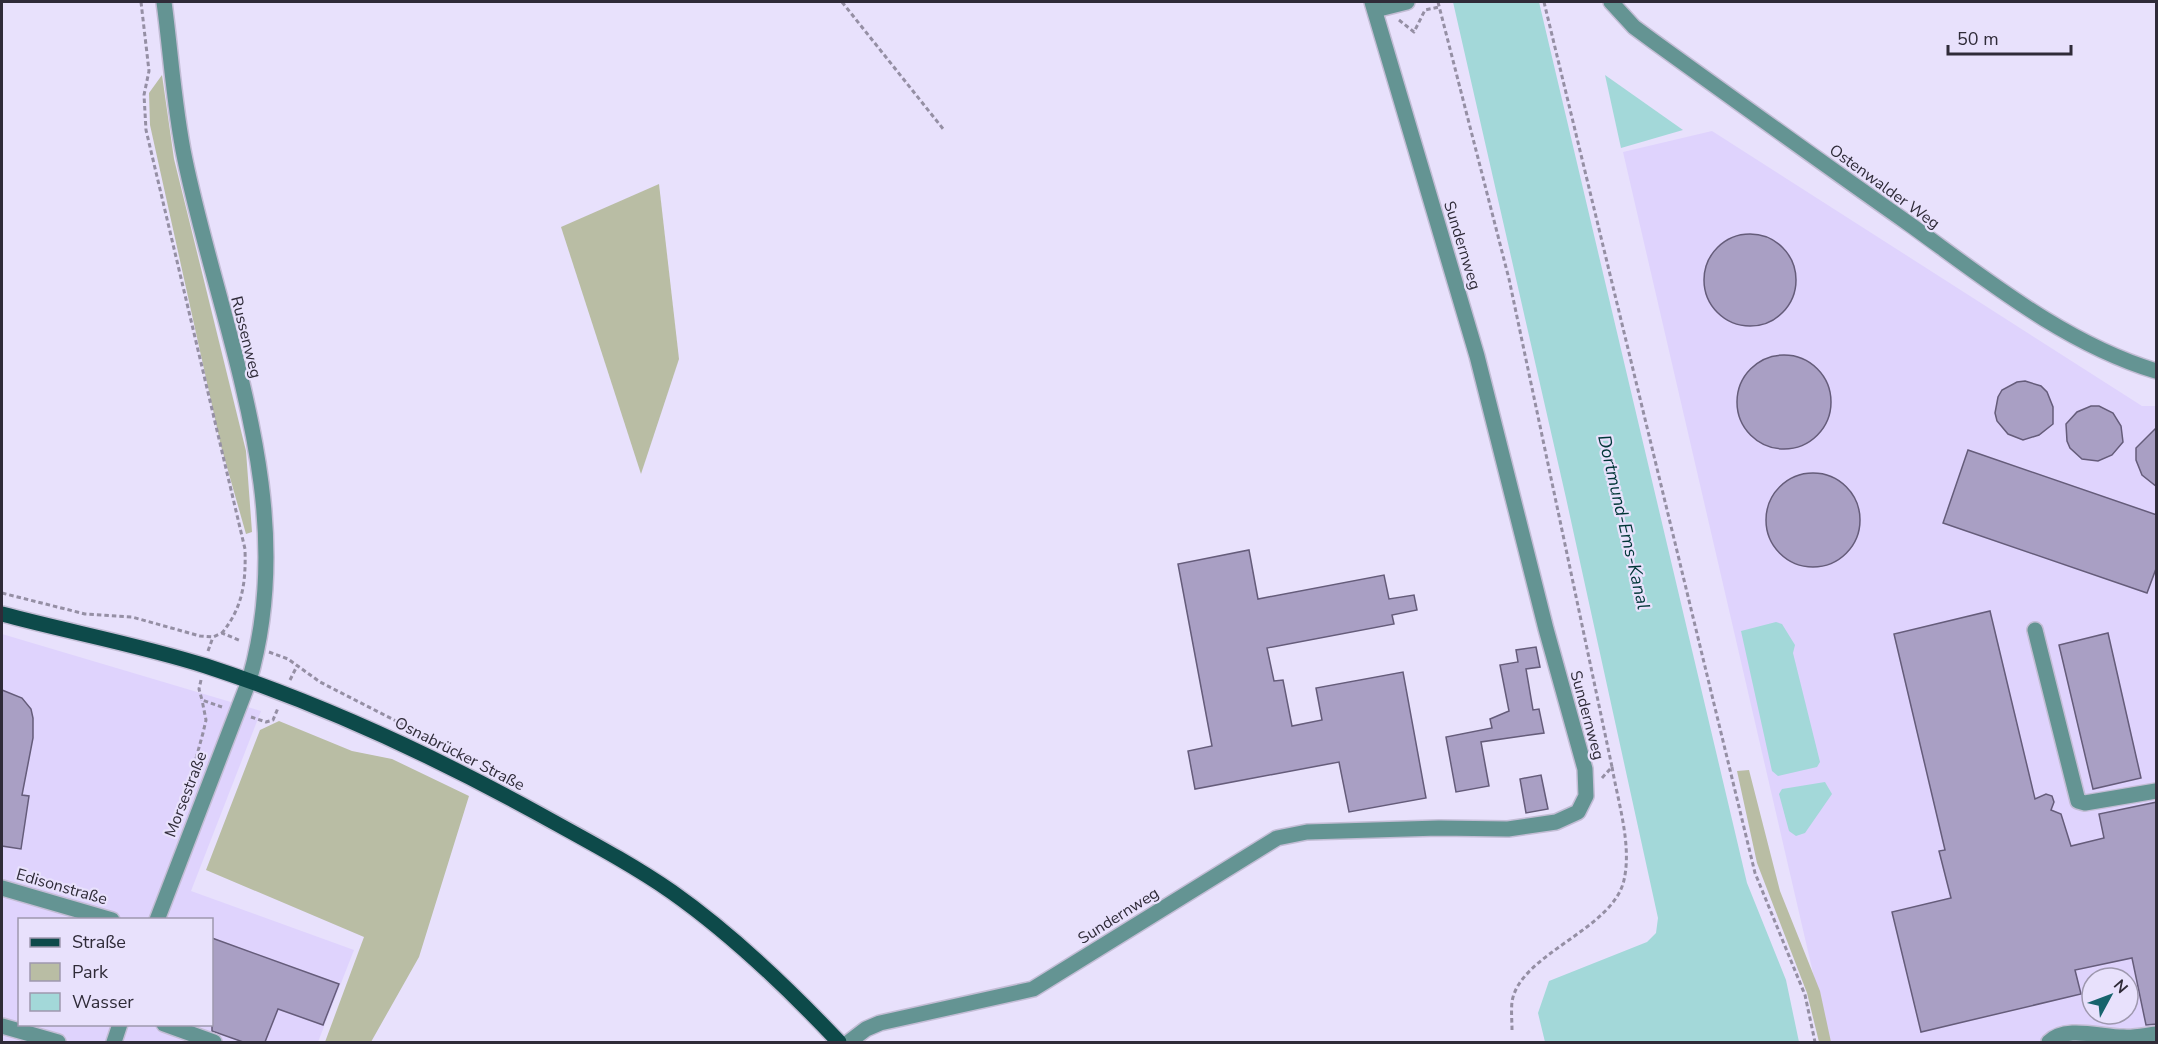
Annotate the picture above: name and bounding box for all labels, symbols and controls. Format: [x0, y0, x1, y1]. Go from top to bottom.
scale bar [1948, 18, 2071, 56]
text: 50 m [1957, 27, 1999, 51]
street label: Ostenwalder Weg [1825, 139, 1944, 234]
street label: Sundernweg [1438, 198, 1486, 292]
street label: Russenweg [225, 294, 267, 381]
water label: Dortmund-Ems-Kanal [1592, 432, 1656, 612]
street label: Sundernweg [1565, 668, 1610, 762]
street label: Osnabrücker Straße [391, 712, 528, 796]
street label: Morsestraße [160, 748, 212, 840]
street label: Edisonstraße [14, 863, 110, 910]
street label: Sundernweg [1074, 882, 1163, 949]
legend [18, 918, 213, 1026]
text: Straße [72, 930, 126, 954]
text: Park [72, 960, 109, 984]
north arrow [2080, 966, 2140, 1026]
text: N [2108, 975, 2133, 999]
text: Wasser [72, 990, 134, 1014]

